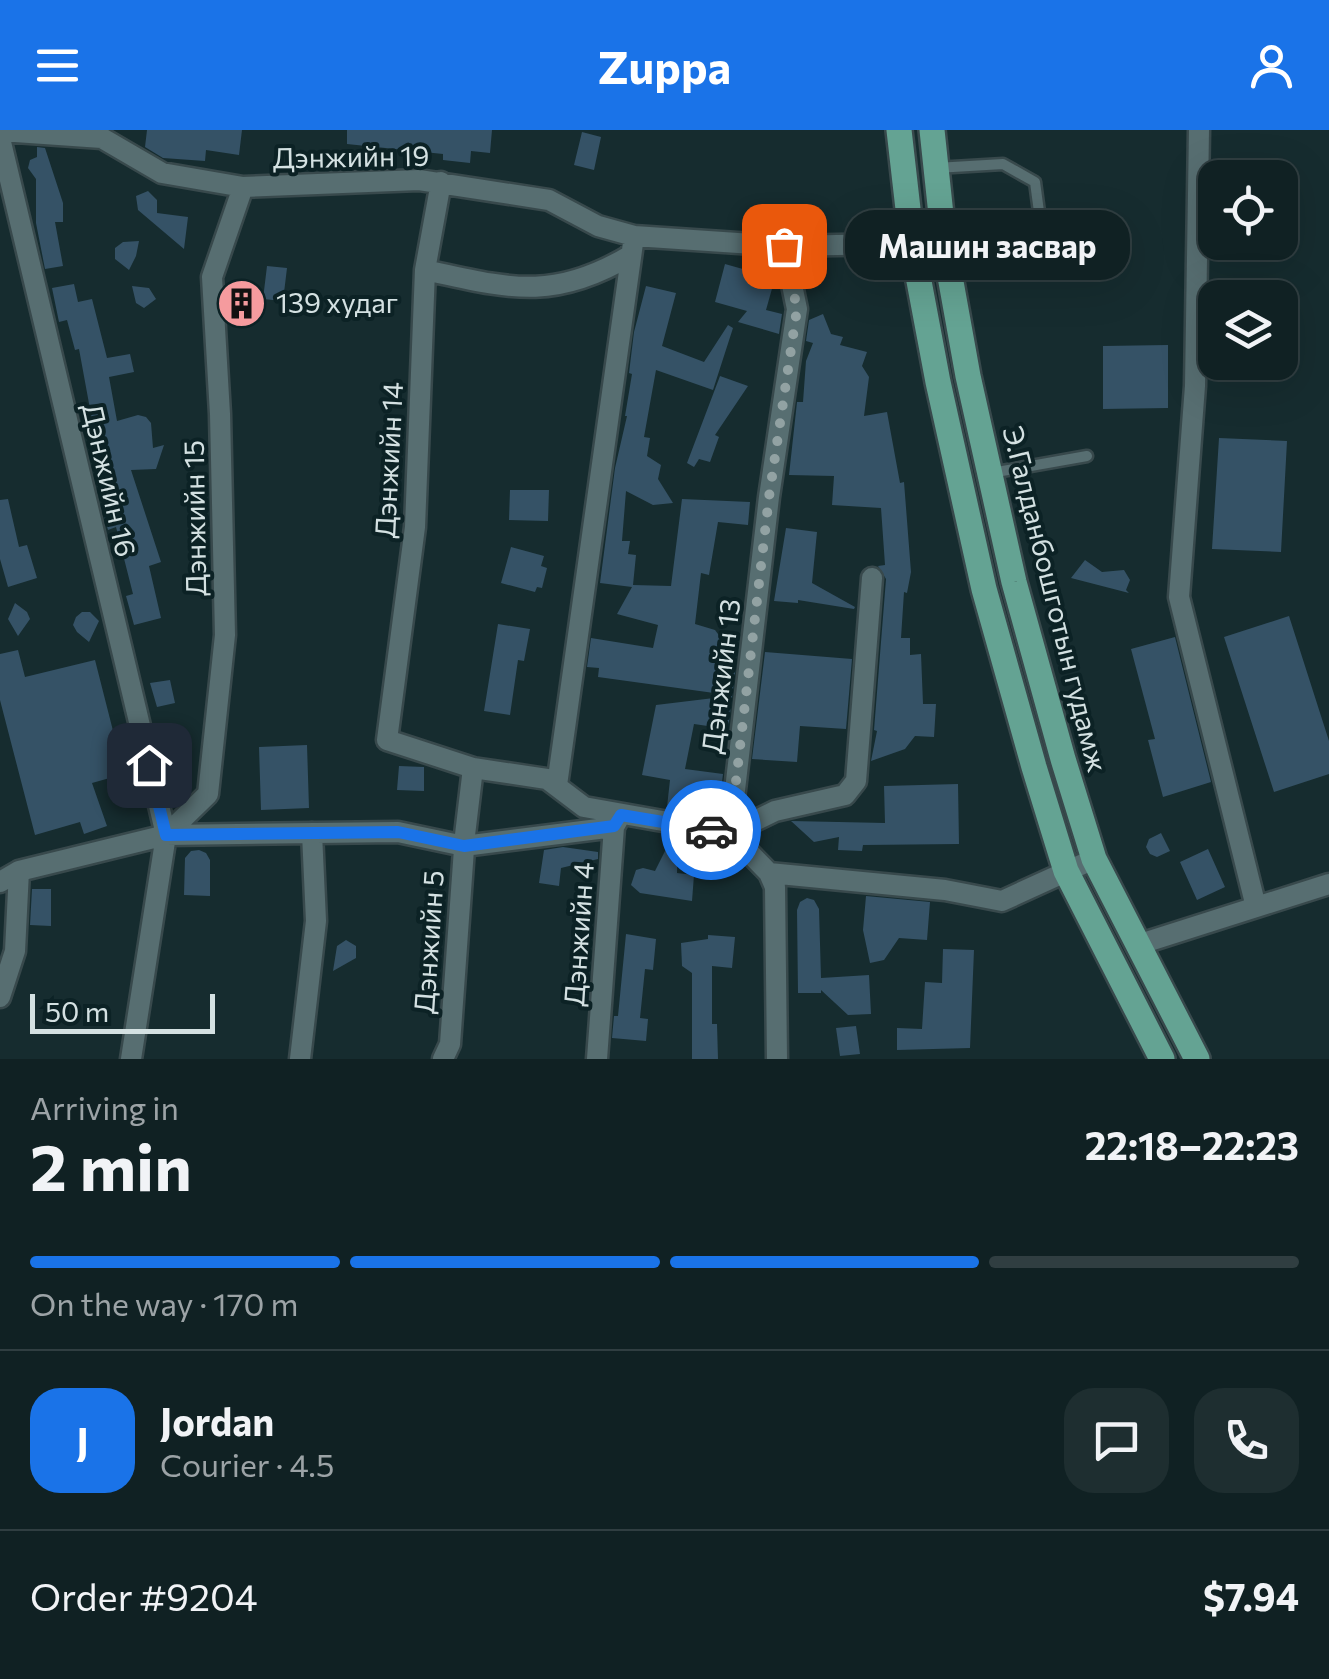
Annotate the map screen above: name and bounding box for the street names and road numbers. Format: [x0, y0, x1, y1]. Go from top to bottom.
street label: Дэнжийн 19 [272, 138, 430, 174]
street label: Дэнжийн 14 [367, 381, 409, 539]
street label: Дэнжийн 16 [76, 400, 144, 560]
street label: Э.Галданбошготын гудамж [997, 422, 1115, 775]
street label: Дэнжийн 15 [176, 440, 212, 596]
street label: Дэнжийн 13 [694, 597, 746, 755]
street label: Дэнжийн 4 [556, 861, 600, 1007]
street label: Дэнжийн 5 [406, 869, 450, 1015]

